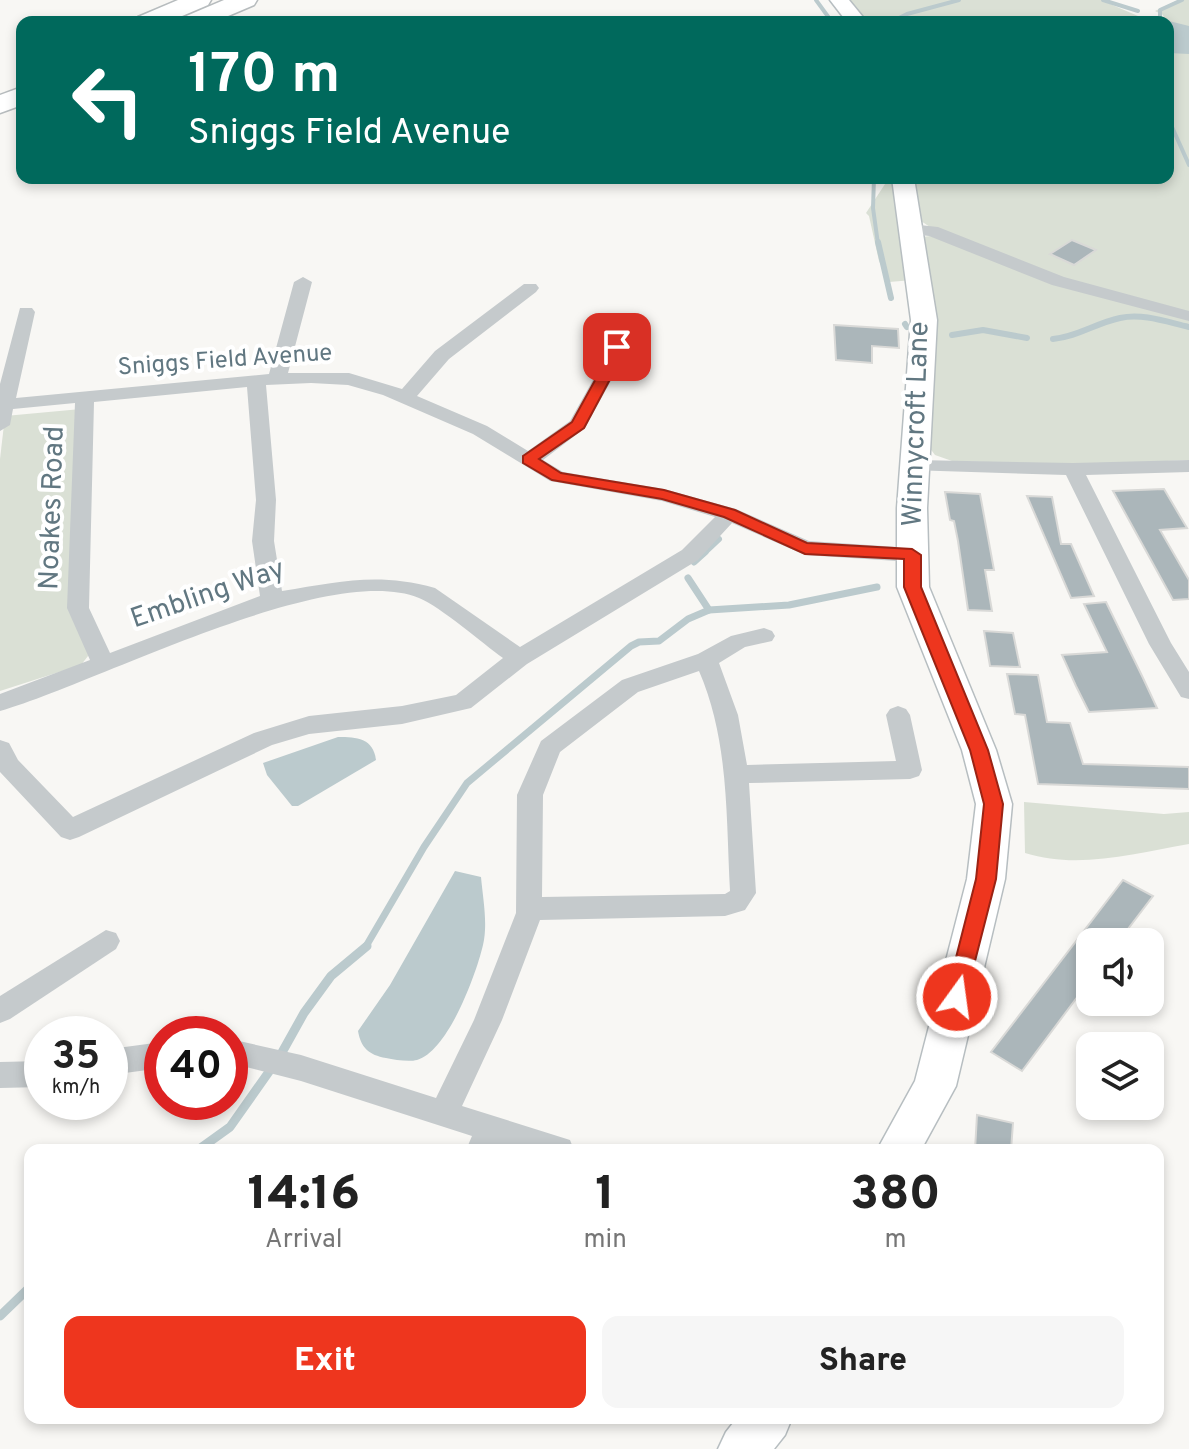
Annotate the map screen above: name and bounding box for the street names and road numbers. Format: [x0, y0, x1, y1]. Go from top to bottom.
street label: Winnycroft Lane [895, 321, 939, 527]
street label: Sniggs Field Avenue [117, 339, 333, 383]
street label: Noakes Road [32, 425, 74, 591]
street label: Embling Way [126, 552, 290, 638]

